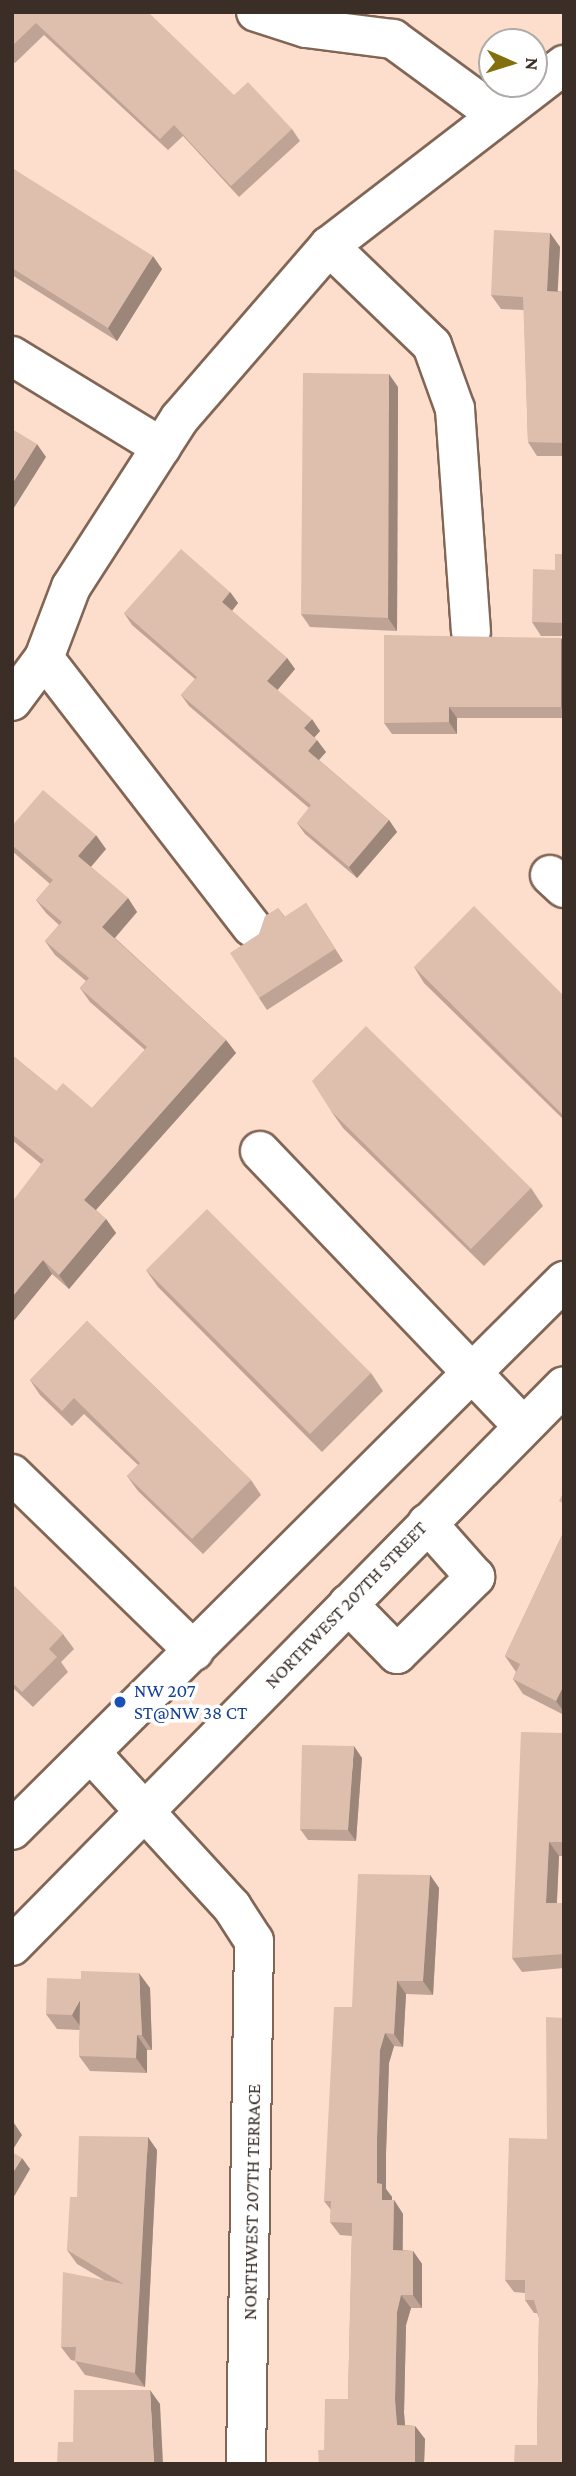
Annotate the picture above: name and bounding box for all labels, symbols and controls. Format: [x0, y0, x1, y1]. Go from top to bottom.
north arrow [478, 28, 548, 98]
text: N [522, 57, 543, 71]
street label: NORTHWEST 207TH STREET [260, 1517, 432, 1693]
place label: NW 207 ST@NW 38 CT [134, 1680, 247, 1724]
marker: NW 207 ST@NW 38 CT [112, 1694, 128, 1710]
street label: NORTHWEST 207TH TERRACE [239, 2084, 265, 2320]

